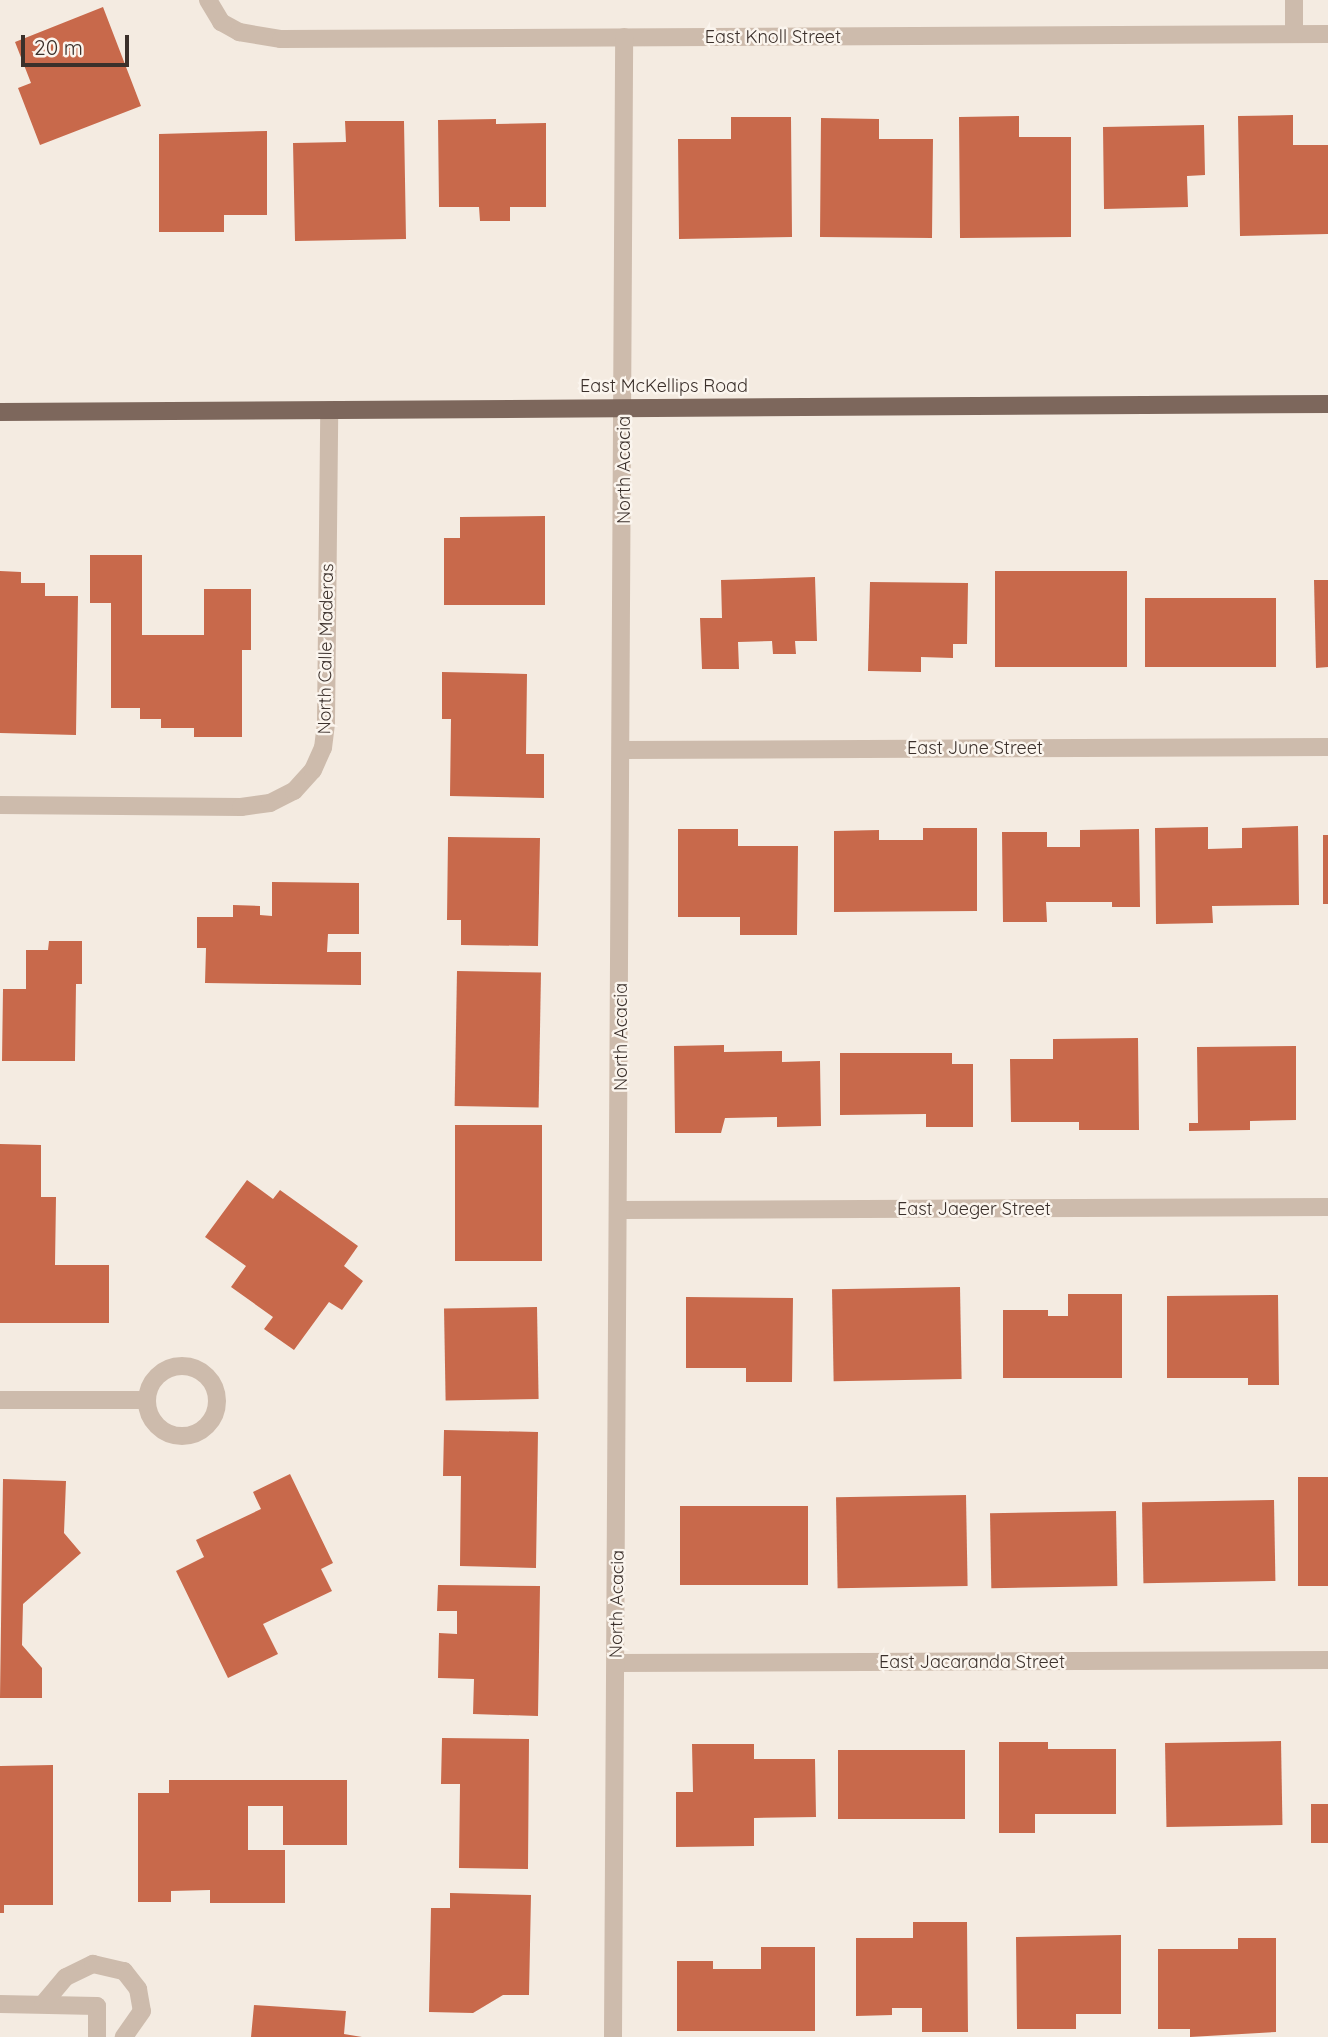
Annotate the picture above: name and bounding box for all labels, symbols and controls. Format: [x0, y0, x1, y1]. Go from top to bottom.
scale bar [24, 21, 133, 65]
street label: East Knoll Street [705, 26, 841, 48]
text: 20 m [34, 34, 83, 60]
street label: East McKellips Road [580, 375, 748, 397]
street label: North Acacia [613, 416, 635, 524]
street label: North Calle Maderas [314, 563, 338, 735]
street label: East June Street [907, 737, 1043, 759]
street label: North Acacia [610, 983, 632, 1091]
street label: East Jaeger Street [897, 1198, 1051, 1220]
street label: North Acacia [605, 1550, 629, 1658]
street label: East Jacaranda Street [879, 1651, 1065, 1673]

